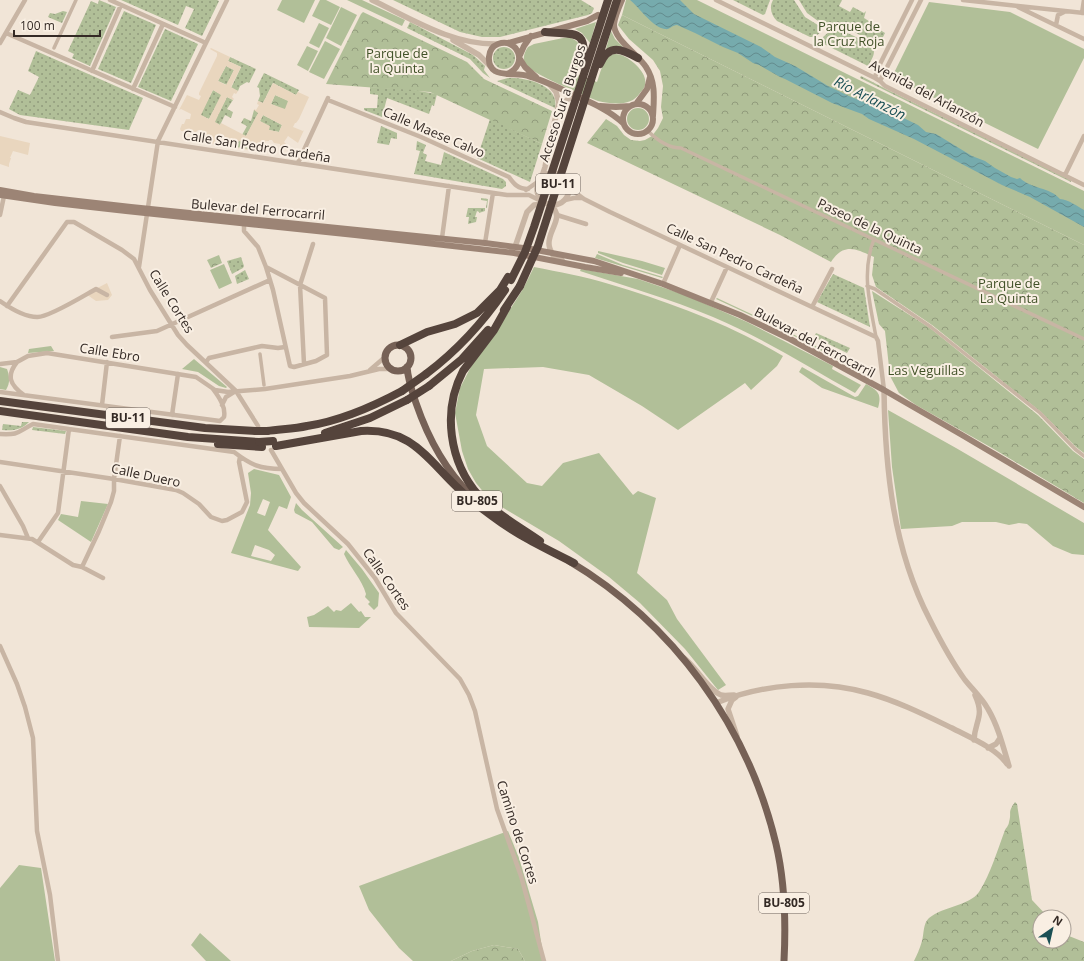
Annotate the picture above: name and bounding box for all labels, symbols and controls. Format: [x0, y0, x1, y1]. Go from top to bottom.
scale bar [14, 12, 100, 38]
text: 100 m [20, 17, 55, 34]
park label: Parque de la Cruz Roja [813, 17, 885, 50]
street label: Acceso Sur a Burgos [535, 42, 589, 164]
park label: Parque de la Quinta [366, 44, 428, 77]
street label: Avenida del Arlanzón [866, 55, 988, 131]
water label: Río Arlanzón [831, 71, 909, 124]
street label: Calle Maese Calvo [380, 102, 488, 162]
street label: Calle San Pedro Cardeña [182, 125, 332, 167]
road number: BU-11 [536, 174, 580, 194]
street label: Bulevar del Ferrocarril [190, 194, 326, 224]
street label: Paseo de la Quinta [815, 194, 925, 258]
street label: Calle San Pedro Cardeña [664, 218, 806, 298]
street label: Calle Cortes [145, 266, 199, 336]
park label: Parque de La Quinta [978, 274, 1040, 307]
street label: Bulevar del Ferrocarril [751, 303, 879, 381]
street label: Calle Ebro [78, 338, 142, 366]
park label: Las Veguillas [888, 361, 964, 379]
road number: BU-11 [106, 408, 150, 428]
street label: Calle Duero [110, 459, 183, 491]
road number: BU-805 [452, 491, 502, 511]
street label: Calle Cortes [359, 544, 415, 614]
street label: Camino de Cortes [493, 778, 543, 886]
road number: BU-805 [759, 893, 809, 913]
north arrow [1032, 909, 1072, 949]
text: N [1050, 912, 1066, 929]

